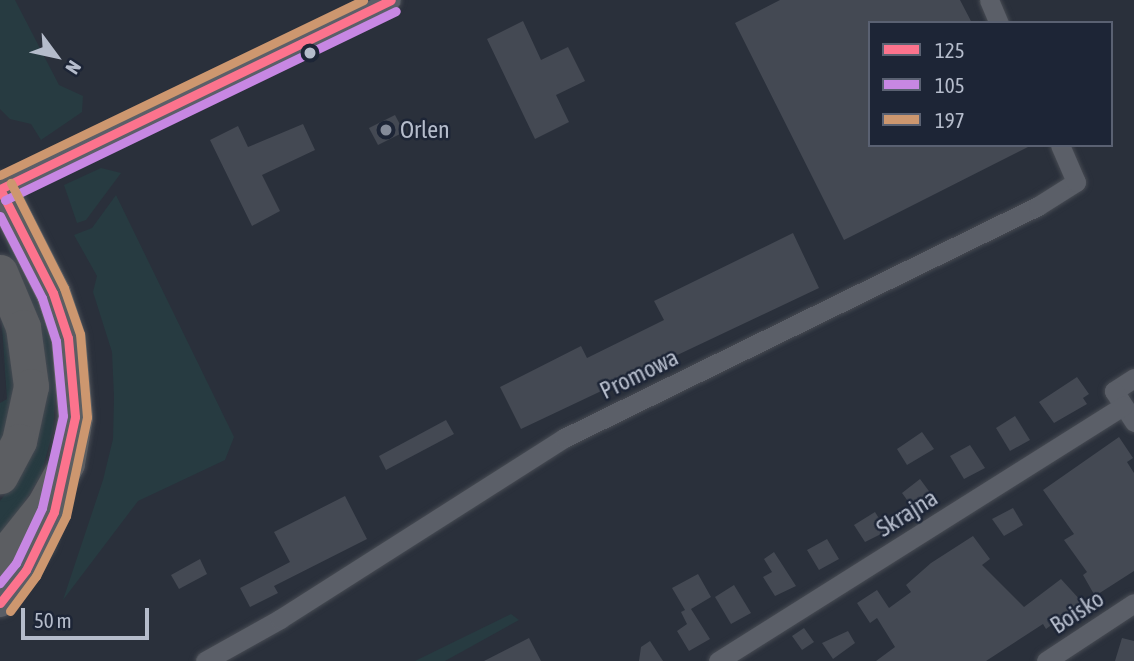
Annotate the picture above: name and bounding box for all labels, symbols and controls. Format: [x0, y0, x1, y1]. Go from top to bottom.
north arrow [21, 21, 91, 91]
legend [868, 21, 1113, 147]
text: 125 [935, 38, 965, 62]
unlabelled marker [303, 46, 317, 60]
text: N [61, 57, 86, 78]
text: 105 [935, 73, 965, 97]
text: 197 [935, 108, 965, 132]
place label: Orlen [400, 116, 450, 144]
marker: Orlen [378, 122, 394, 138]
street label: Promowa [595, 343, 683, 405]
street label: Skrajna [871, 483, 943, 543]
street label: Boisko [1045, 584, 1109, 640]
scale bar [24, 594, 152, 638]
text: 50 m [34, 608, 72, 632]

